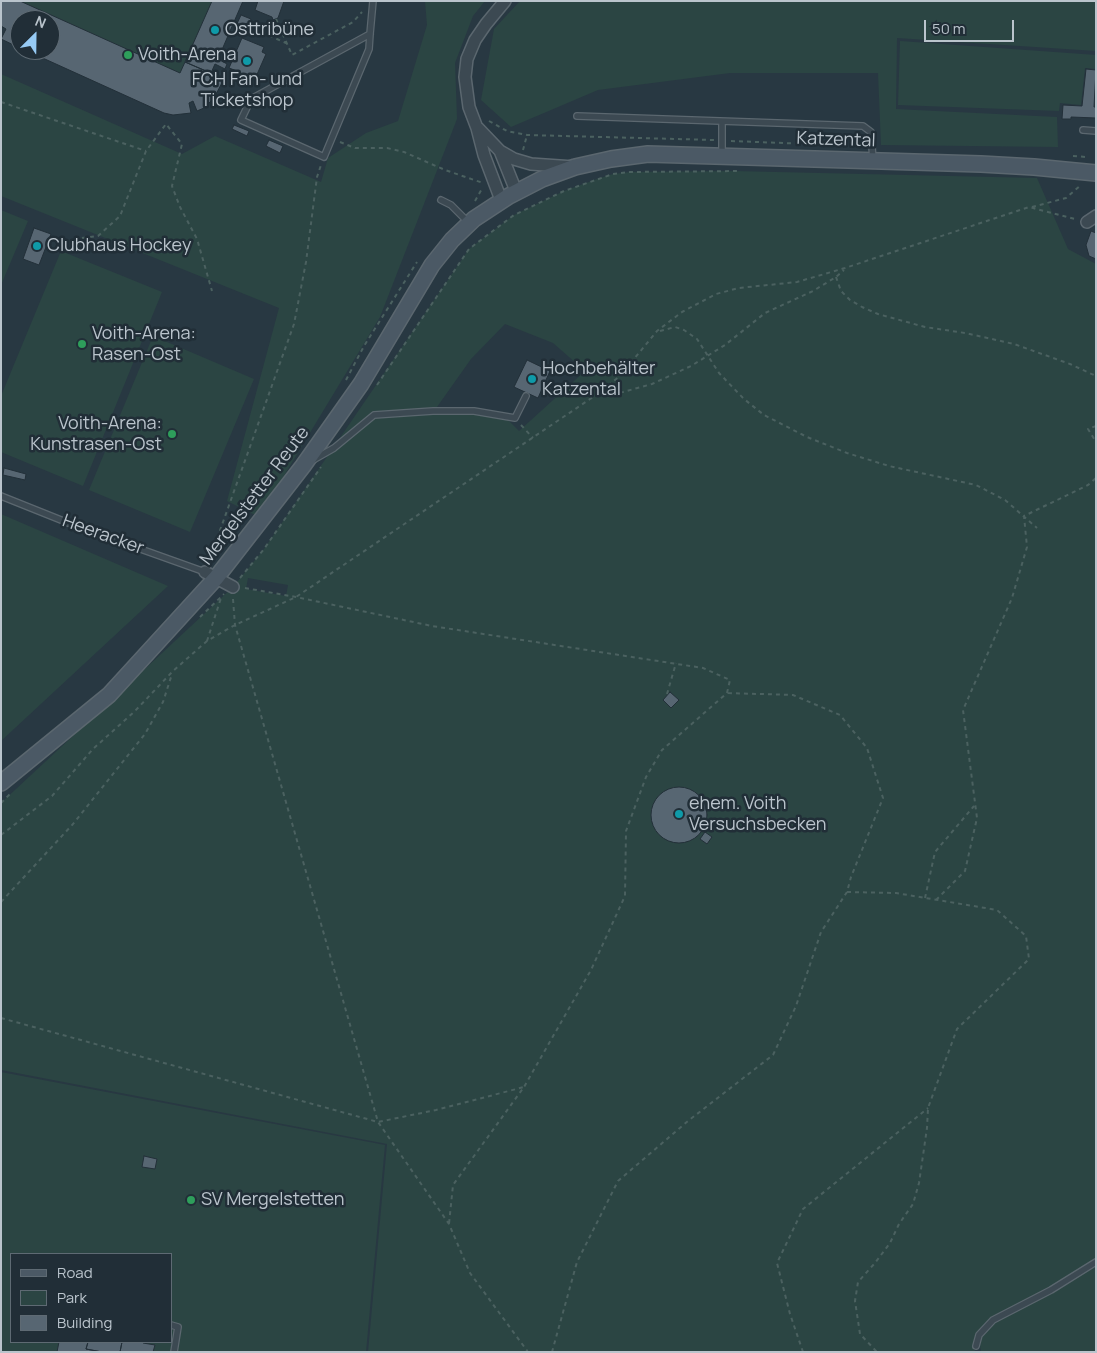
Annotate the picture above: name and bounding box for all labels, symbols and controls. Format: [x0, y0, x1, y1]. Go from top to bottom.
north arrow [10, 10, 60, 60]
scale bar [927, 10, 1017, 42]
text: N [32, 11, 49, 32]
text: 50 m [932, 18, 966, 39]
place label: Osttribüne [225, 19, 314, 41]
marker: Osttribüne [209, 24, 221, 36]
place label: Voith-Arena [138, 44, 236, 66]
marker: Voith-Arena [122, 49, 134, 61]
marker: FCH Fan- und Ticketshop [241, 55, 253, 67]
place label: FCH Fan- und Ticketshop [192, 69, 302, 112]
street label: Katzental [796, 128, 876, 152]
place label: Clubhaus Hockey [47, 235, 191, 257]
marker: Clubhaus Hockey [31, 240, 43, 252]
place label: Voith-Arena: Rasen-Ost [92, 323, 196, 366]
marker: Voith-Arena: Rasen-Ost [76, 338, 88, 350]
place label: Hochbehälter Katzental [542, 358, 656, 400]
marker: Hochbehälter Katzental [526, 373, 538, 385]
place label: Voith-Arena: Kunstrasen-Ost [30, 413, 162, 456]
street label: Mergelstetter Reute [196, 422, 314, 570]
marker: Voith-Arena: Kunstrasen-Ost [166, 428, 178, 440]
street label: Heeracker [59, 510, 147, 560]
place label: ehem. Voith Versuchsbecken [689, 793, 827, 836]
marker: ehem. Voith Versuchsbecken [673, 808, 685, 820]
place label: SV Mergelstetten [201, 1189, 344, 1211]
marker: SV Mergelstetten [185, 1194, 197, 1206]
legend [10, 1253, 172, 1343]
text: Road [57, 1262, 93, 1283]
text: Park [57, 1287, 87, 1308]
text: Building [57, 1312, 112, 1333]

